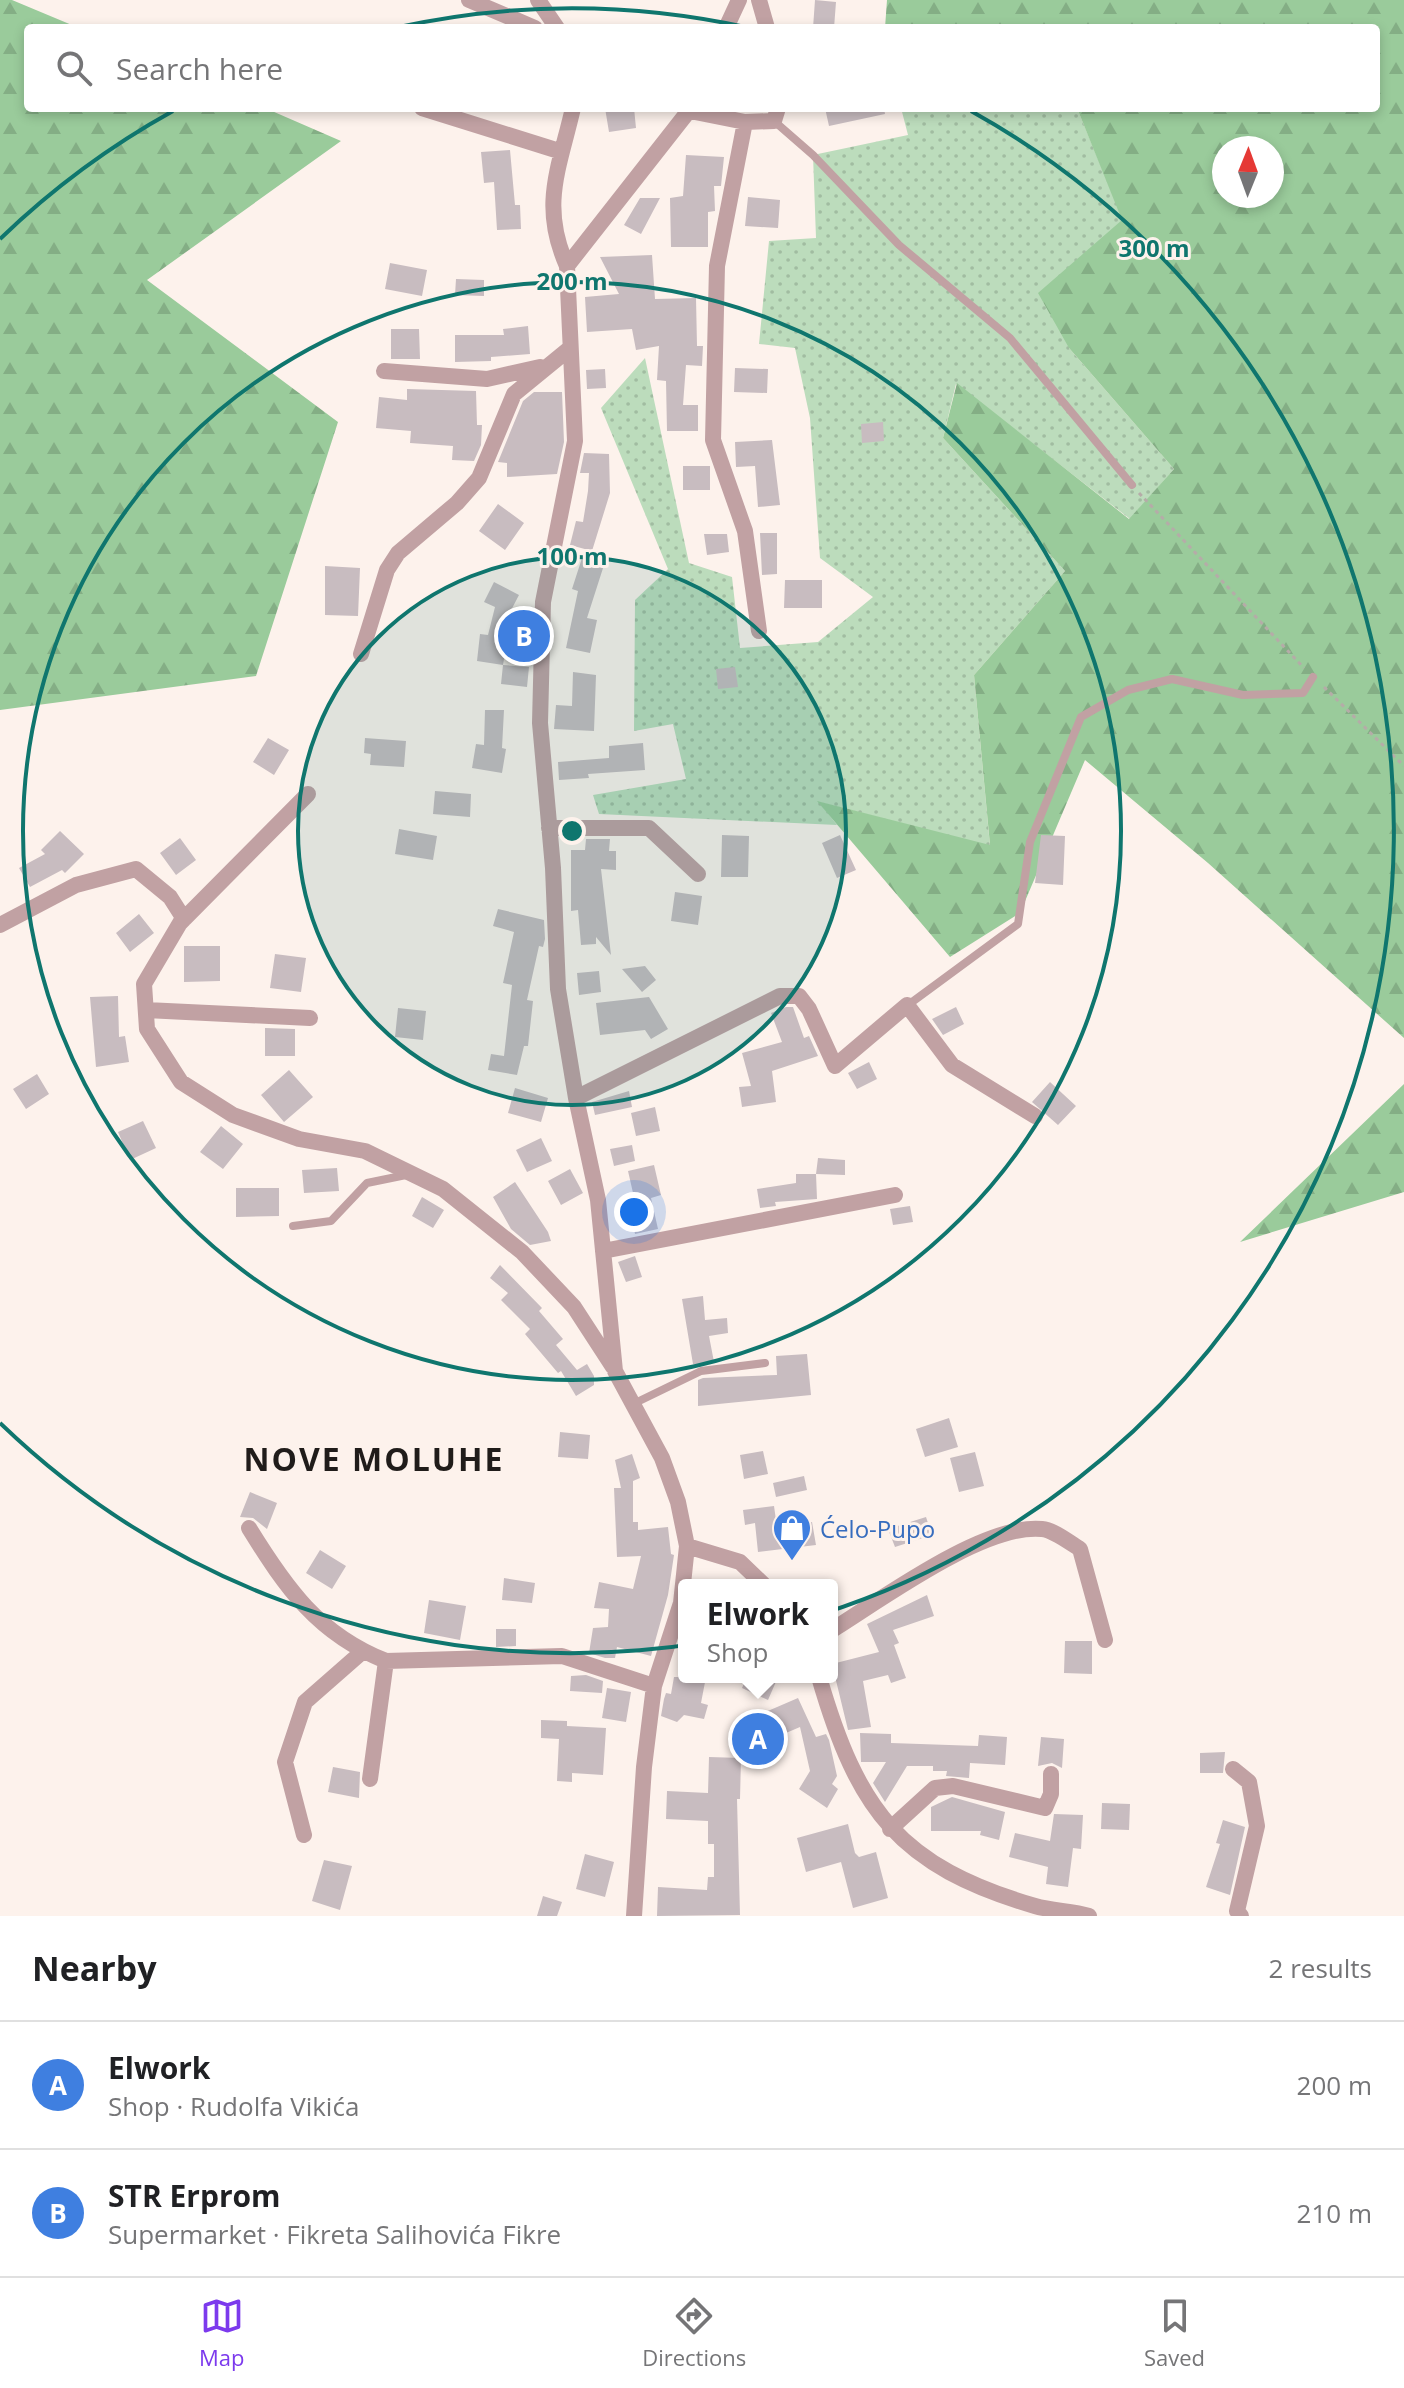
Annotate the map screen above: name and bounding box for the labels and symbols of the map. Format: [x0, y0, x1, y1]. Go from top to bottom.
north arrow [1212, 136, 1284, 208]
text: 300 m [1119, 231, 1189, 264]
text: 200 m [537, 264, 607, 297]
text: 100 m [537, 539, 607, 572]
pin: B [498, 606, 550, 666]
centre of rings [558, 817, 586, 845]
your location [614, 1192, 654, 1232]
district label: NOVE MOLUHE [244, 1437, 504, 1480]
shop icon: Ćelo-Pupo [771, 1507, 813, 1562]
place label: Ćelo-Pupo [820, 1512, 935, 1545]
pin: A [732, 1709, 784, 1769]

